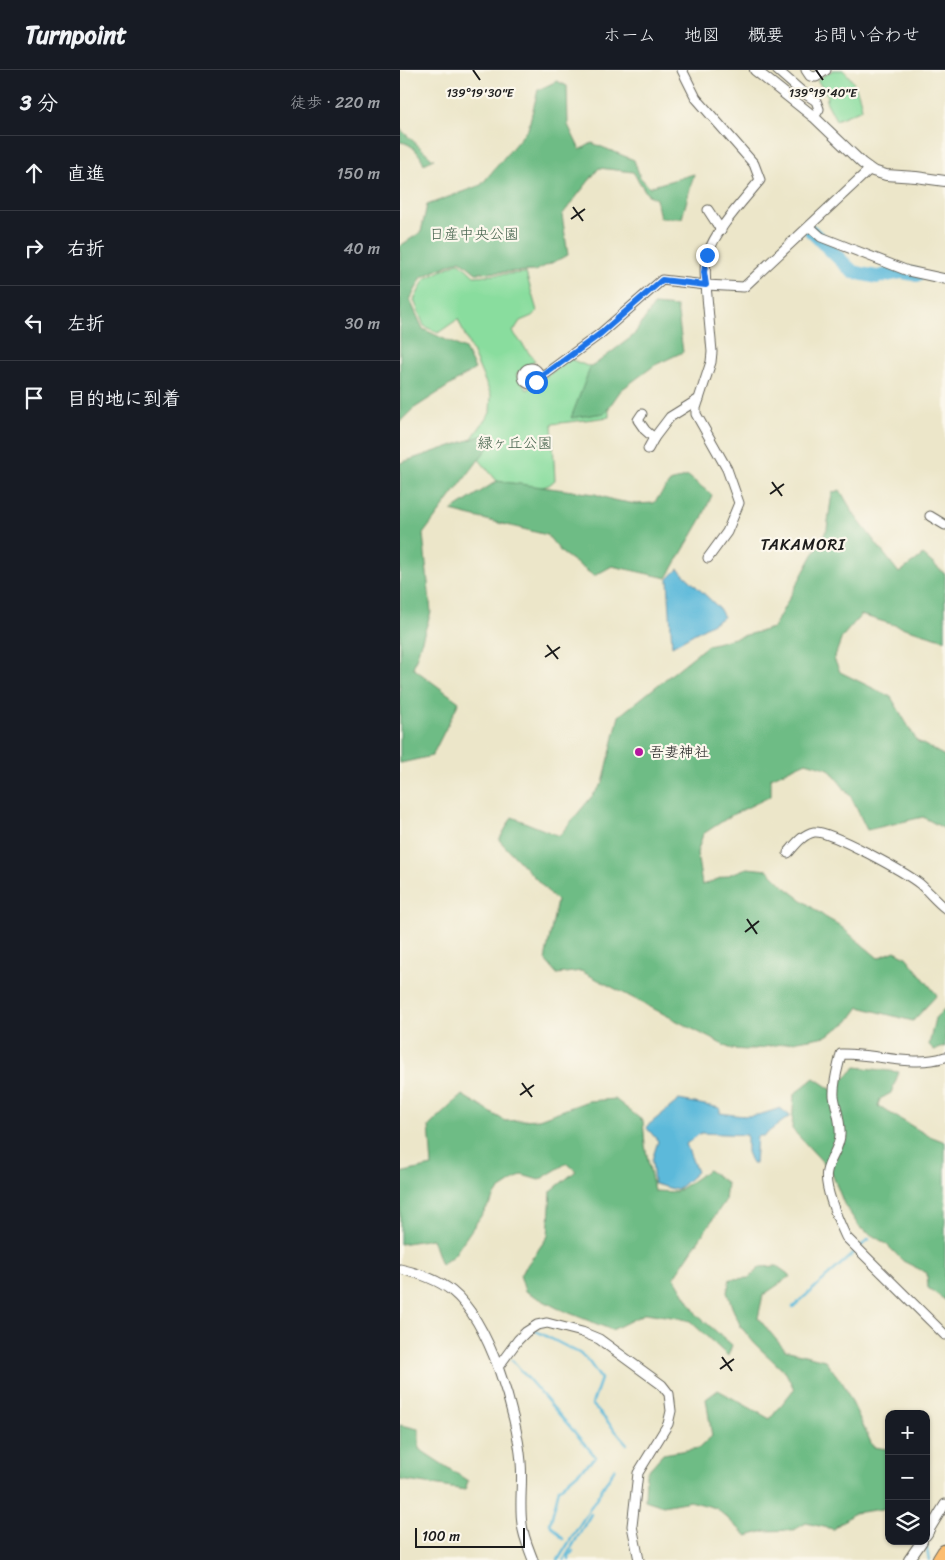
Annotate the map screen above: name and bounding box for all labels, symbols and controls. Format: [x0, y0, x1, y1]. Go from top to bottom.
text: Turnpoint [25, 14, 127, 56]
text: ホーム [603, 19, 656, 51]
text: 地図 [684, 19, 720, 51]
text: 概要 [748, 19, 784, 51]
text: お問い合わせ [812, 19, 920, 51]
text: 139°19'30"E [446, 82, 515, 104]
text: 139°19'40"E [789, 82, 858, 104]
text: 3 分 [20, 84, 58, 122]
text: 徒歩 · 220 m [290, 88, 380, 117]
text: 直進 [67, 157, 105, 190]
icon: ahead [20, 159, 48, 187]
text: 150 m [337, 159, 380, 188]
park label: 日産中央公園 [429, 221, 519, 247]
text: 右折 [67, 232, 105, 265]
icon: right [20, 234, 48, 262]
text: 40 m [343, 234, 380, 263]
route end [696, 244, 719, 267]
text: 左折 [67, 307, 105, 340]
icon: left [20, 309, 48, 337]
text: 30 m [345, 309, 380, 338]
route start [525, 371, 548, 394]
text: 目的地に到着 [67, 382, 181, 415]
icon: arrive [20, 384, 48, 412]
park label: 緑ヶ丘公園 [477, 430, 553, 456]
district label: TAKAMORI [760, 530, 846, 559]
place label: 吾妻神社 [649, 739, 709, 765]
marker: 吾妻神社 [633, 746, 645, 758]
map controls [885, 1410, 930, 1545]
button: + [885, 1410, 930, 1455]
button: − [885, 1455, 930, 1500]
button: layers [885, 1500, 930, 1545]
text: 100 m [422, 1524, 460, 1549]
scale bar [415, 1525, 525, 1548]

